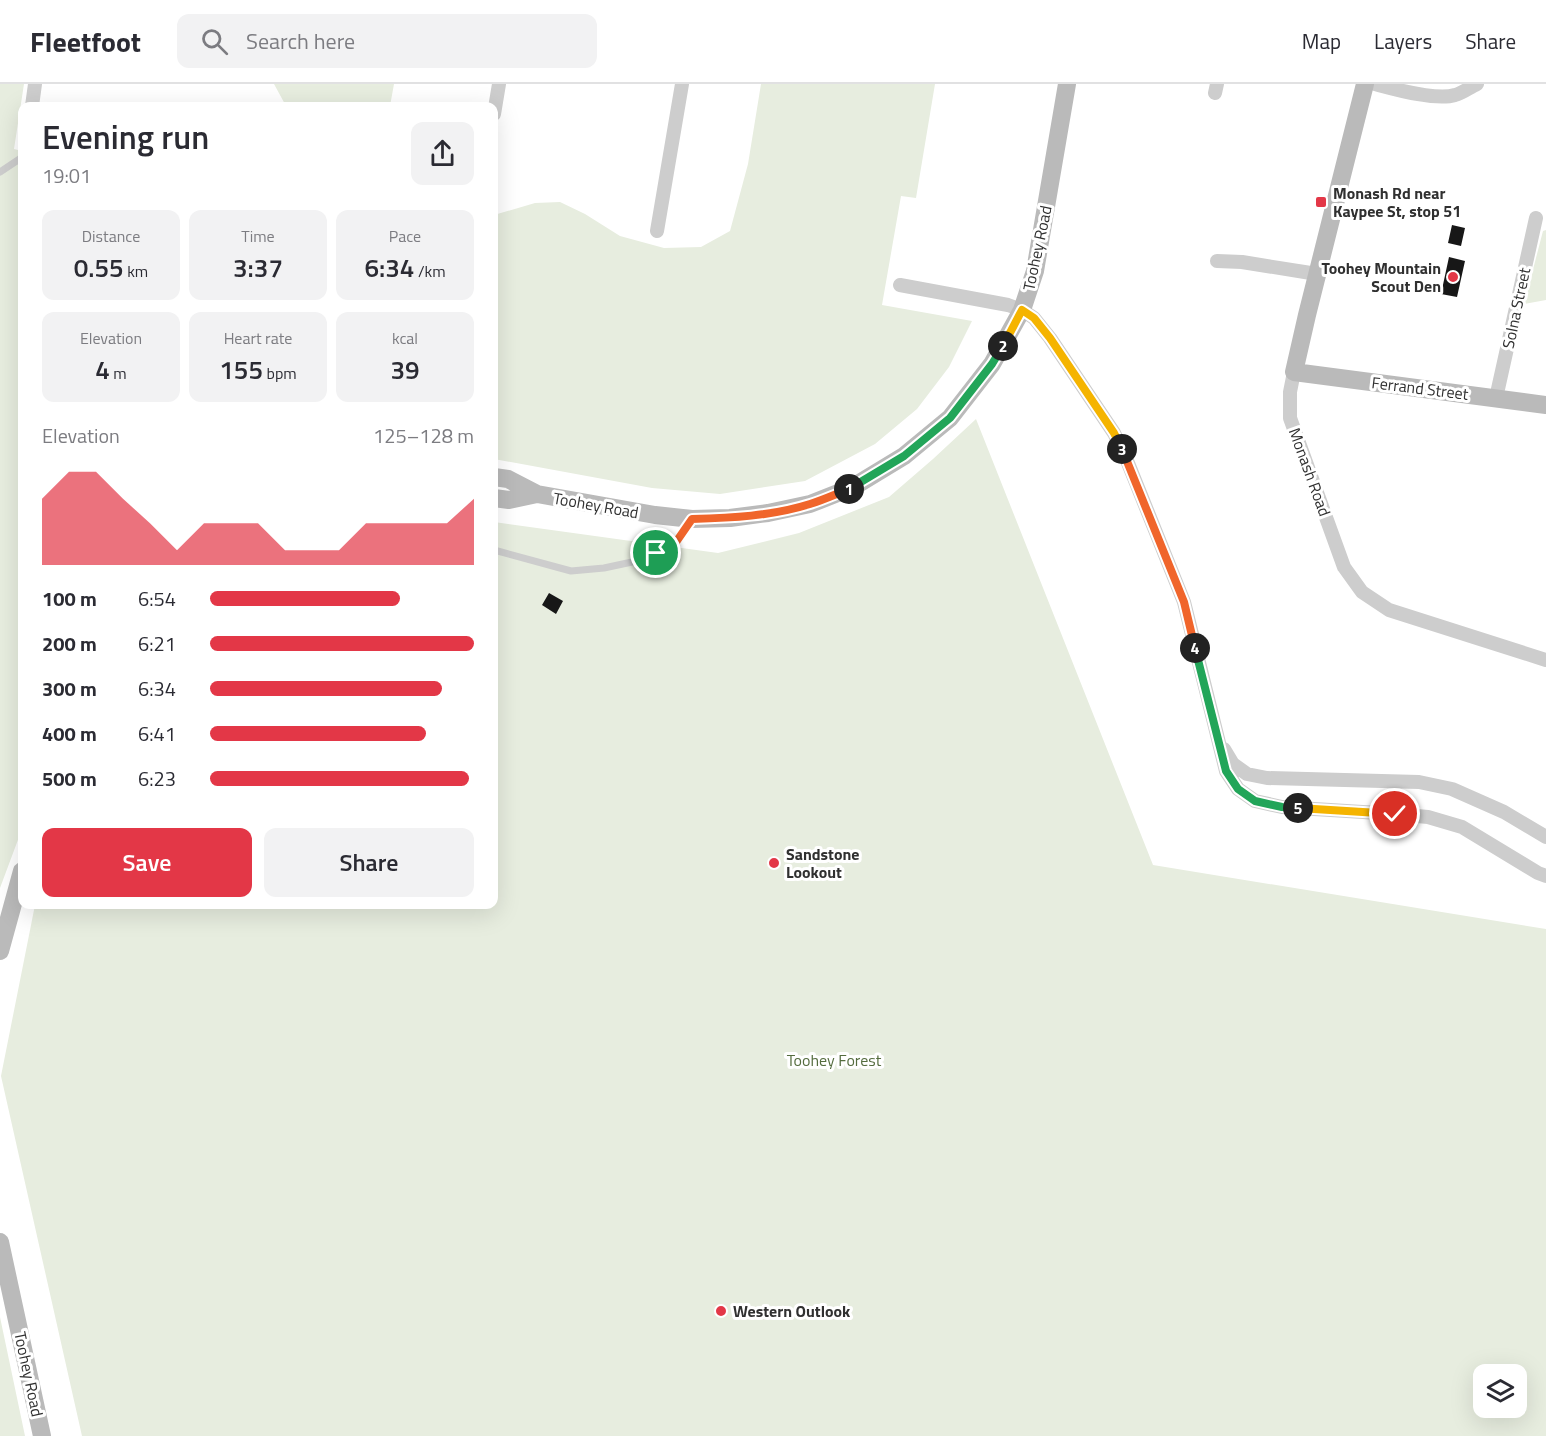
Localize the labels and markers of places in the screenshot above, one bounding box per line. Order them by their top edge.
place label: Monash Rd near Kaypee St, stop 51 [1333,181,1461,223]
marker: Monash Rd near Kaypee St, stop 51 [1314,195,1328,209]
place label: Toohey Mountain Scout Den [1321,256,1441,298]
marker: Toohey Mountain Scout Den [1446,270,1460,284]
pin: 2 [988,331,1018,361]
pin: 3 [1107,434,1137,464]
pin: 1 [834,474,864,504]
pin [630,527,681,578]
pin: 4 [1180,633,1210,663]
pin [1369,788,1420,839]
pin: 5 [1283,793,1313,823]
place label: Sandstone Lookout [786,842,859,884]
marker: Sandstone Lookout [767,856,781,870]
place label: Western Outlook [733,1299,851,1323]
marker: Western Outlook [714,1304,728,1318]

